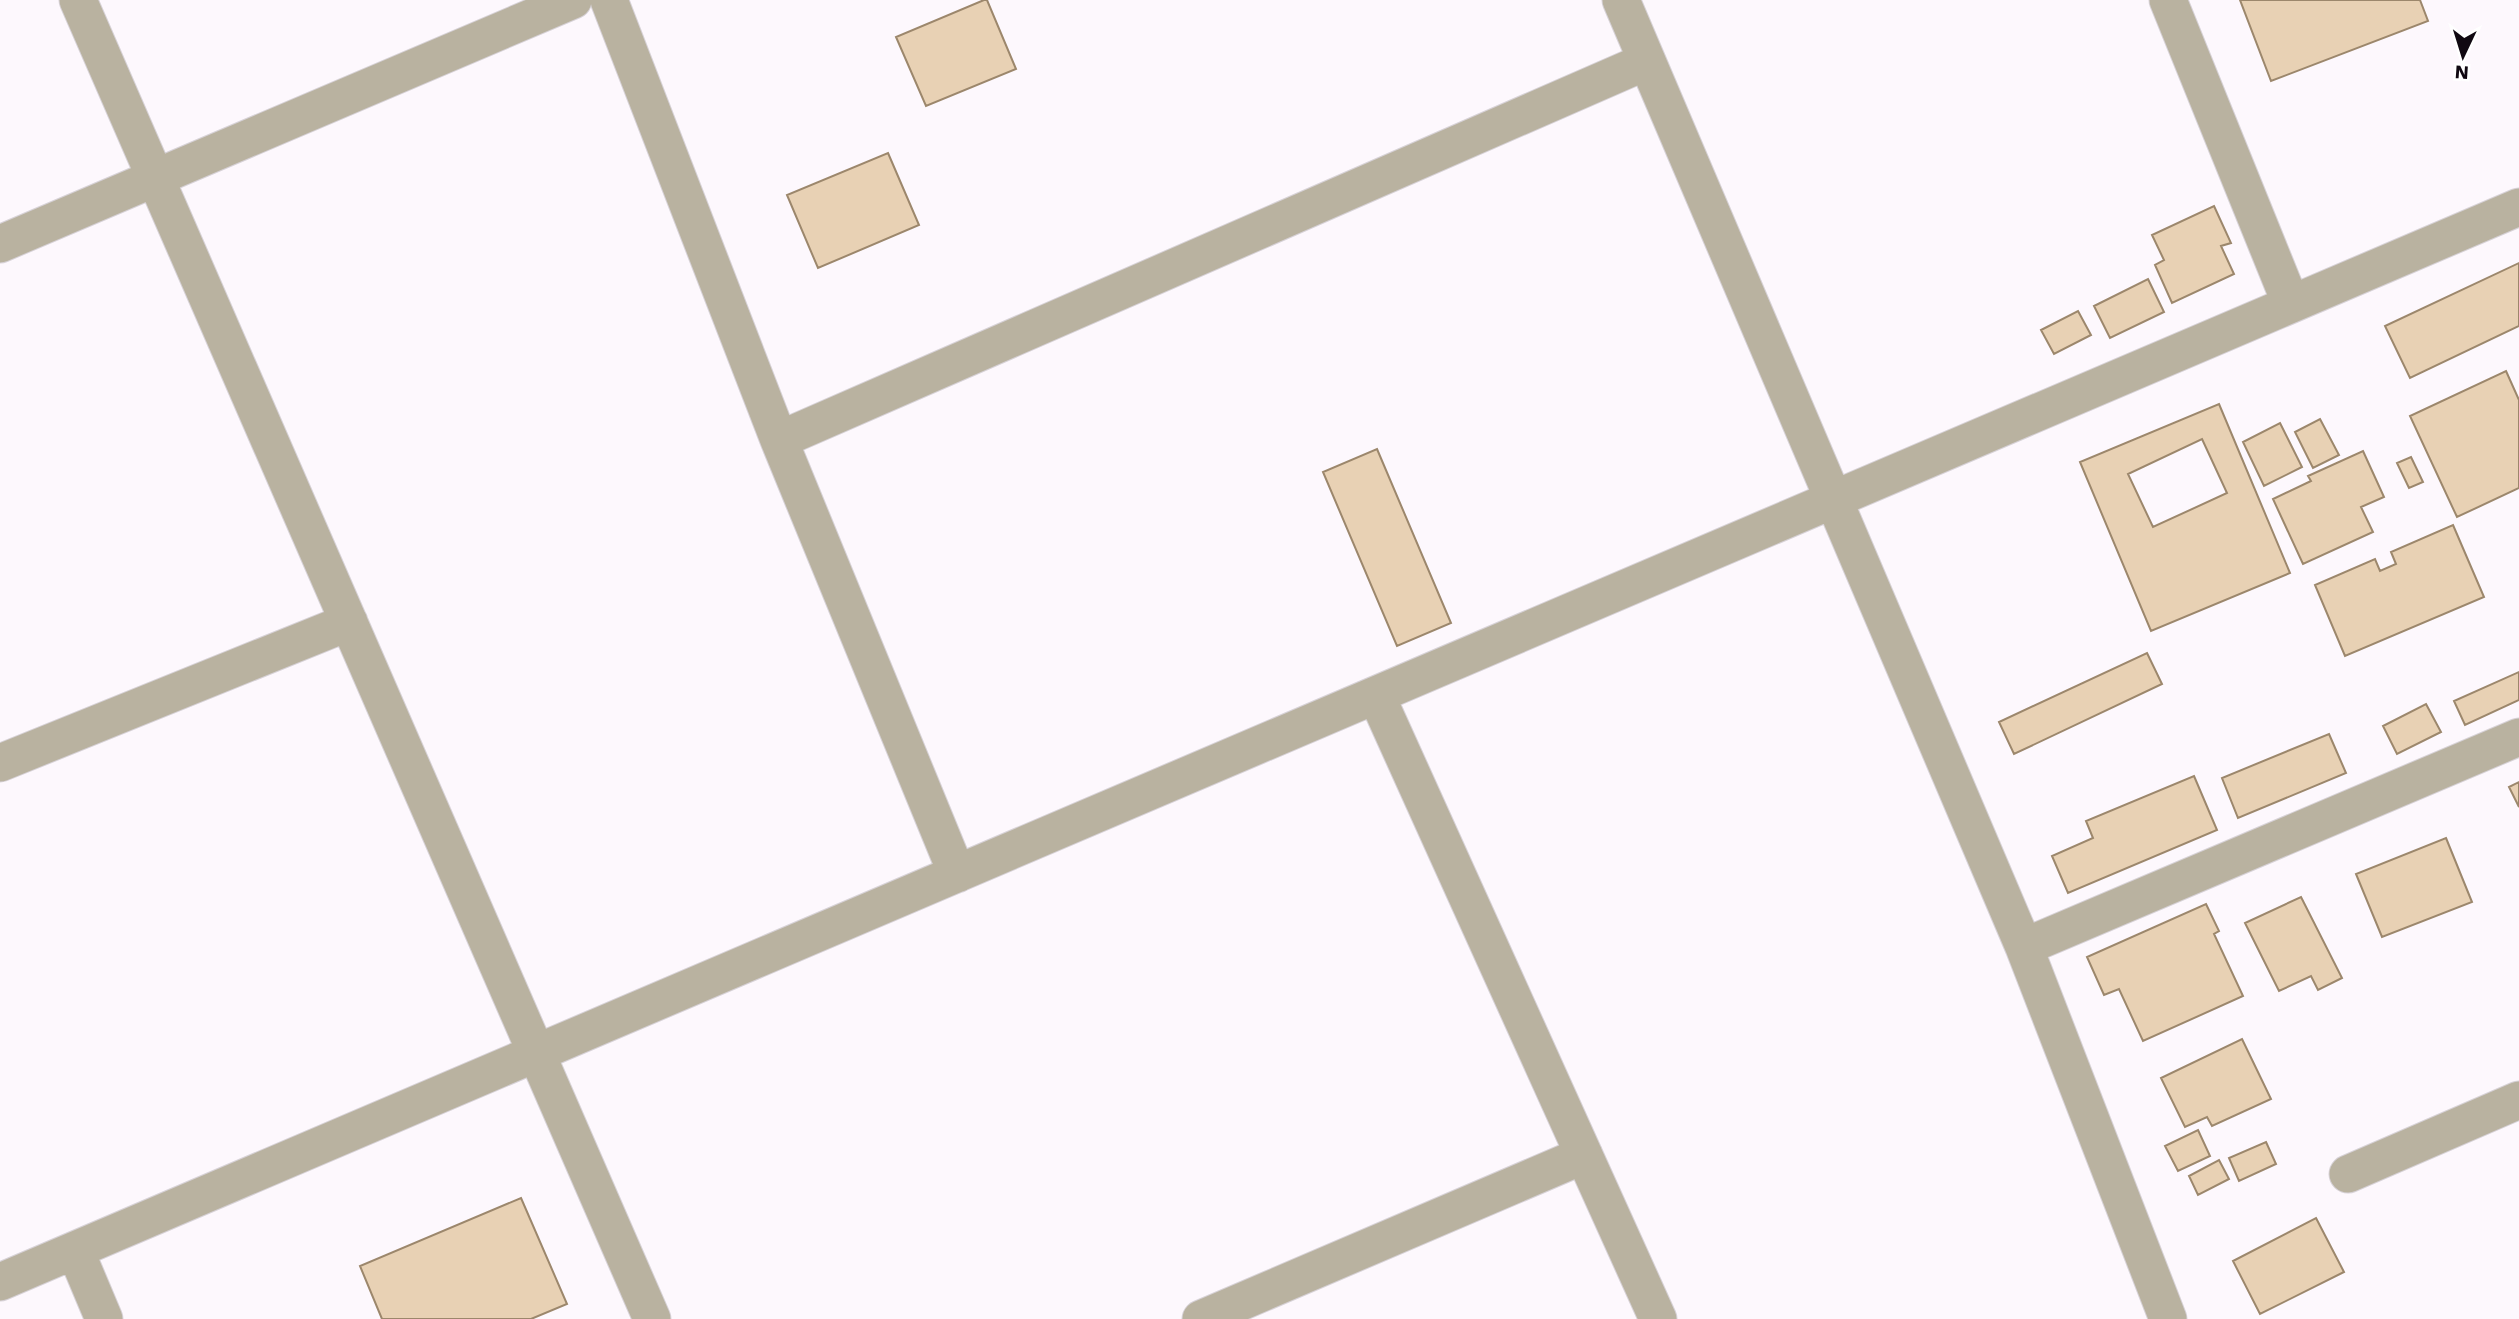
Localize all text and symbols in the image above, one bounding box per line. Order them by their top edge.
north arrow [2428,21,2498,91]
text: N [2454,60,2470,84]

